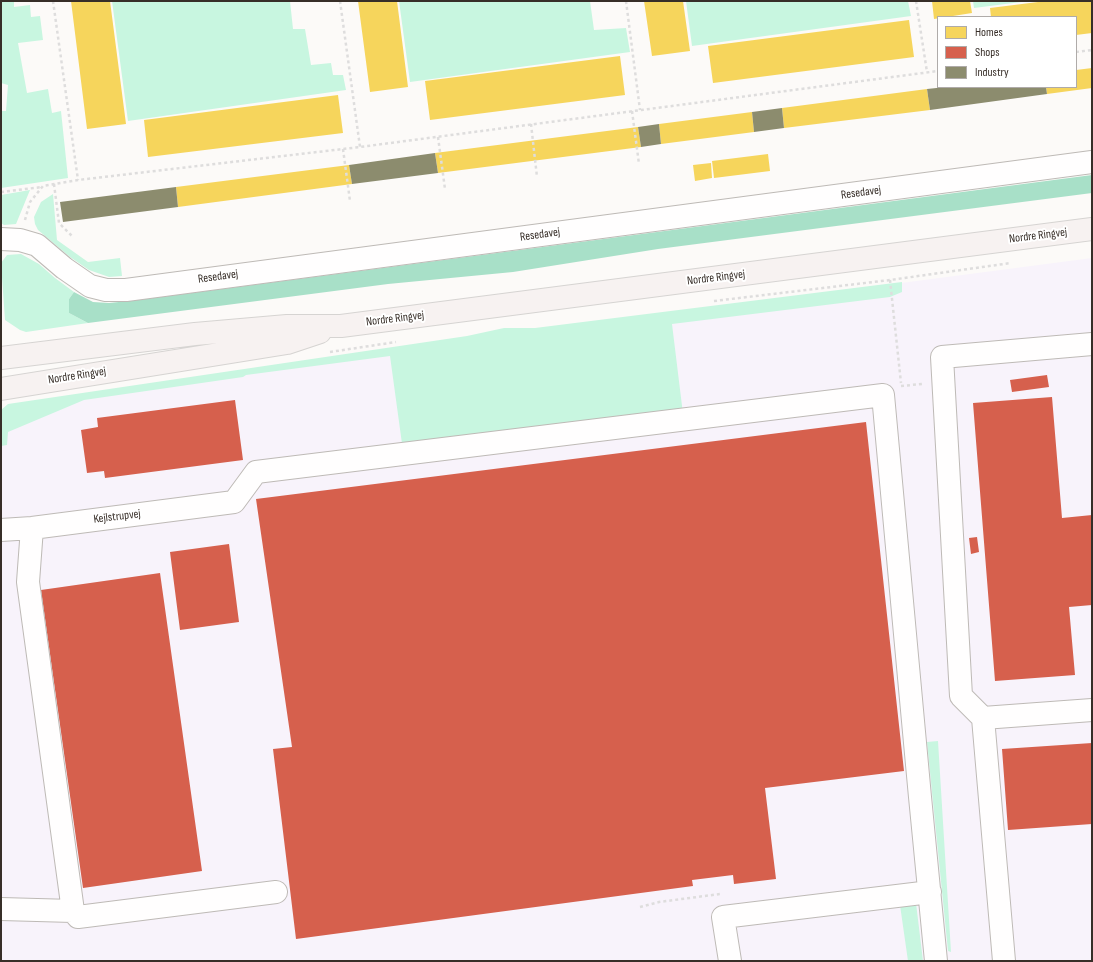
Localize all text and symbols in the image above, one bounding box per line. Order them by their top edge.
legend [937,16,1077,88]
text: Homes [975,25,1003,40]
text: Shops [975,45,1000,60]
text: Industry [975,65,1009,80]
street label: Resedavej [840,183,882,203]
street label: Resedavej [519,225,561,245]
street label: Nordre Ringvej [1008,225,1068,247]
street label: Resedavej [197,267,239,287]
street label: Nordre Ringvej [686,267,746,289]
street label: Nordre Ringvej [365,308,425,330]
street label: Nordre Ringvej [47,364,107,388]
street label: Kejlstrupvej [93,507,141,527]

